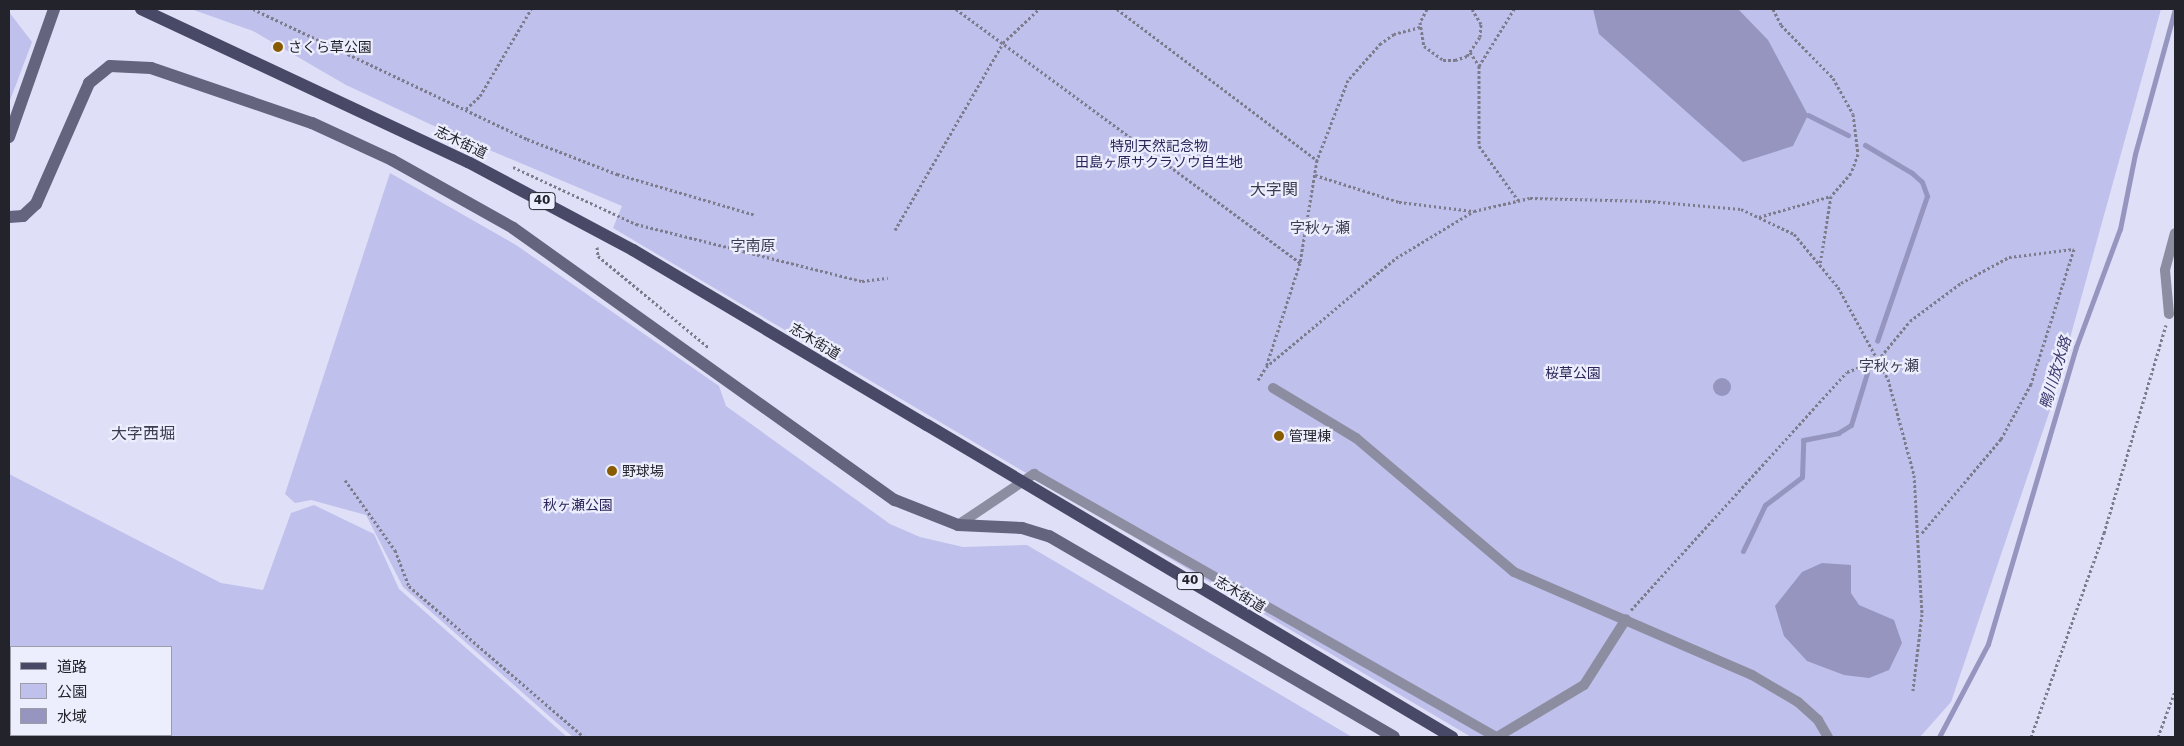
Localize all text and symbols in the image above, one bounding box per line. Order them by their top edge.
place label: さくら草公園 [288,39,372,55]
marker: さくら草公園 [272,41,284,53]
street label: 志木街道 [432,122,490,162]
park label: 特別天然記念物 田島ヶ原サクラソウ自生地 [1075,138,1243,170]
district label: 大字関 [1250,180,1298,200]
road number: 40 [528,192,556,210]
district label: 字秋ヶ瀬 [1290,220,1350,238]
district label: 字南原 [731,238,775,256]
street label: 志木街道 [787,319,843,363]
water label: 鴨川放水路 [2036,335,2076,411]
district label: 字秋ヶ瀬 [1859,358,1919,376]
park label: 桜草公園 [1545,365,1601,381]
district label: 大字西堀 [111,424,175,444]
place label: 管理棟 [1289,428,1331,444]
marker: 管理棟 [1273,430,1285,442]
place label: 野球場 [622,463,664,479]
marker: 野球場 [606,465,618,477]
park label: 秋ヶ瀬公園 [543,497,613,513]
road number: 40 [1176,572,1204,590]
street label: 志木街道 [1212,572,1268,616]
legend [10,646,172,736]
text: 道路 [57,658,87,676]
text: 公園 [57,683,87,701]
text: 水域 [57,708,87,726]

